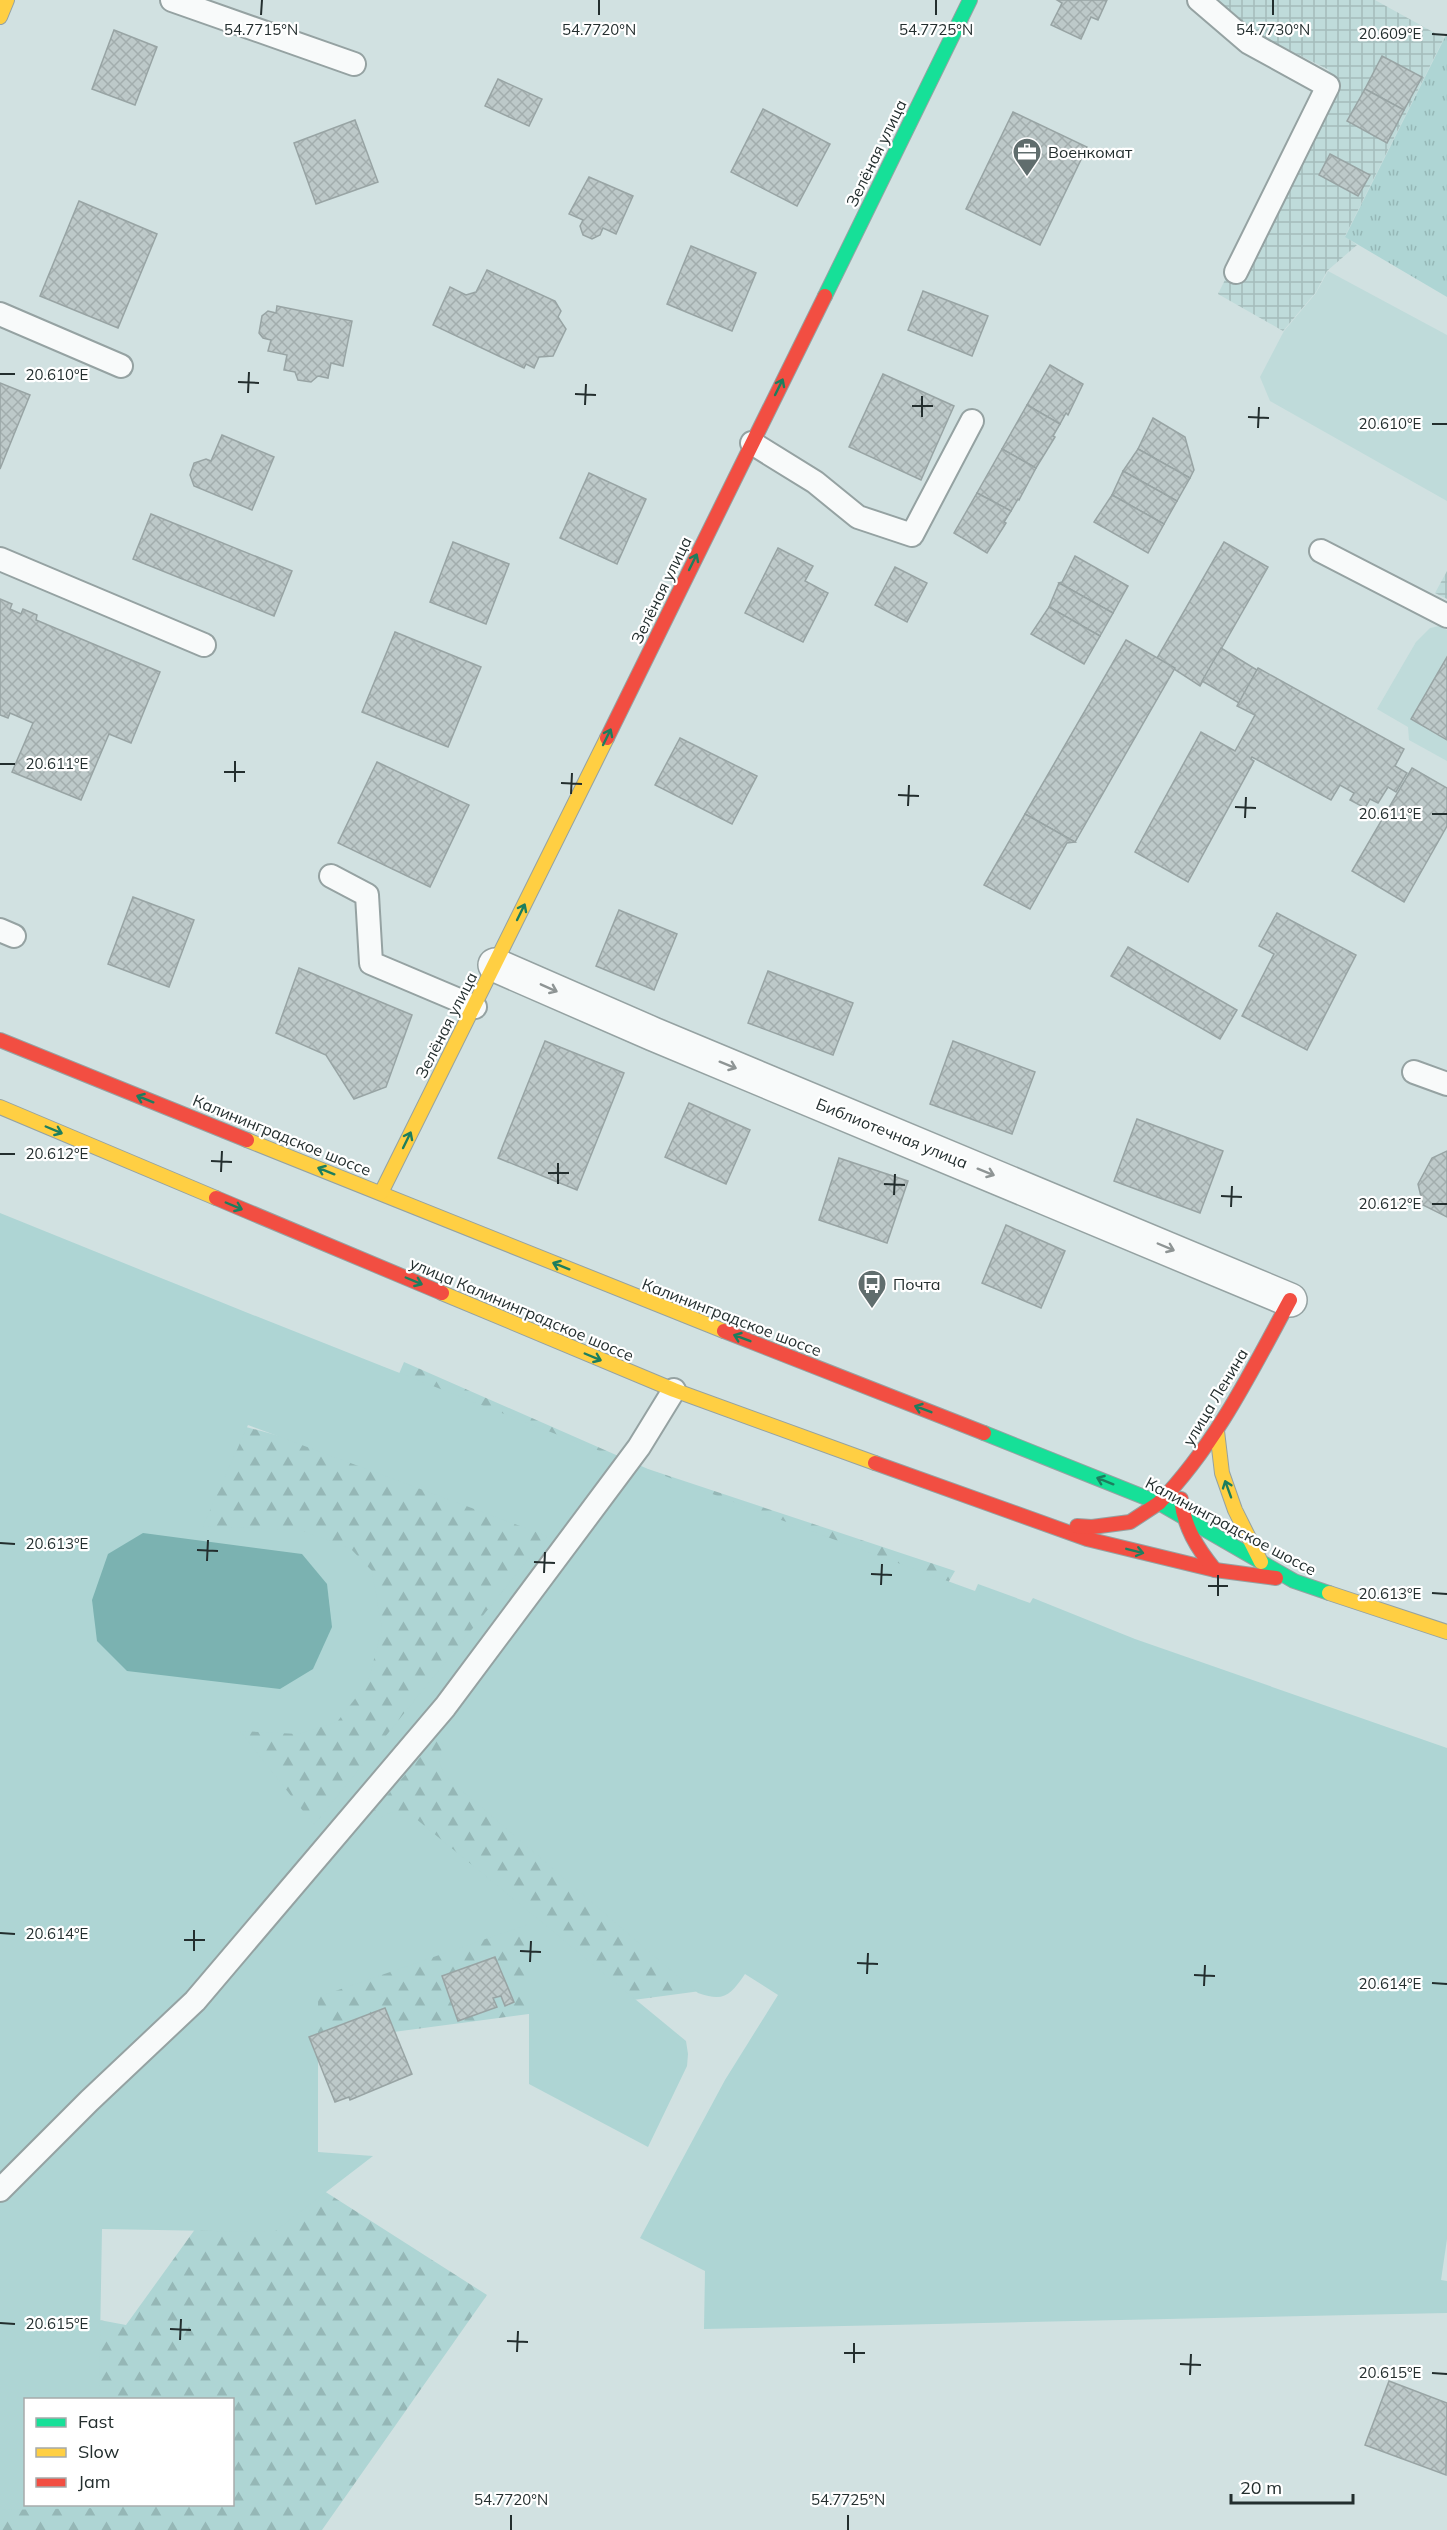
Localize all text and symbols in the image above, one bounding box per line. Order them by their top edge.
text: 54.7715°N [224,20,298,39]
text: 54.7720°N [562,20,636,39]
text: 54.7725°N [899,20,973,39]
text: 54.7730°N [1236,20,1310,39]
text: 20.609°E [1359,24,1422,43]
street label: Зелёная улица [841,96,911,210]
office icon: Военкомат [1011,136,1043,178]
place label: Военкомат [1048,142,1133,162]
text: 20.610°E [26,365,89,384]
one-way arrow [774,379,786,397]
text: 20.610°E [1359,414,1422,433]
street label: Зелёная улица [626,533,696,647]
one-way arrow [688,554,700,572]
one-way arrow [602,729,614,747]
text: 20.611°E [26,754,89,773]
text: 20.611°E [1359,804,1422,823]
one-way arrow [516,904,527,922]
street label: Зелёная улица [411,969,481,1081]
one-way arrow [539,983,557,994]
one-way arrow [718,1060,737,1071]
street label: Калининградское шоссе [190,1090,374,1180]
one-way arrow [137,1092,155,1103]
street label: Библиотечная улица [813,1093,971,1173]
one-way arrow [44,1125,63,1136]
one-way arrow [401,1132,413,1150]
text: 20.612°E [26,1144,89,1163]
one-way arrow [318,1165,336,1176]
one-way arrow [976,1167,994,1178]
text: 20.612°E [1359,1194,1422,1213]
one-way arrow [224,1201,242,1212]
one-way arrow [1156,1242,1174,1253]
street label: улица Калининградское шоссе [407,1253,637,1365]
one-way arrow [552,1260,570,1271]
bus stop icon: Почта [856,1268,888,1310]
street label: Калининградское шоссе [639,1274,825,1361]
place label: Почта [893,1274,941,1294]
one-way arrow [404,1276,422,1287]
one-way arrow [733,1332,752,1343]
street label: улица Ленина [1178,1345,1252,1449]
one-way arrow [584,1351,602,1363]
one-way arrow [915,1403,933,1414]
street label: Калининградское шоссе [1142,1472,1320,1580]
one-way arrow [1096,1475,1115,1486]
one-way arrow [1222,1480,1233,1499]
text: 20.613°E [26,1534,89,1553]
one-way arrow [1126,1545,1145,1557]
text: 20.613°E [1359,1584,1422,1603]
text: 20.614°E [26,1924,89,1943]
text: 20.614°E [1359,1974,1422,1993]
text: 20.615°E [26,2314,89,2333]
text: 20.615°E [1359,2363,1422,2382]
legend [24,2398,234,2506]
text: Fast [78,2410,114,2433]
text: Slow [78,2440,120,2463]
scale bar [1231,2467,1352,2505]
text: Jam [78,2470,111,2493]
text: 20 m [1240,2476,1282,2499]
text: 54.7720°N [474,2490,548,2509]
text: 54.7725°N [811,2490,885,2509]

